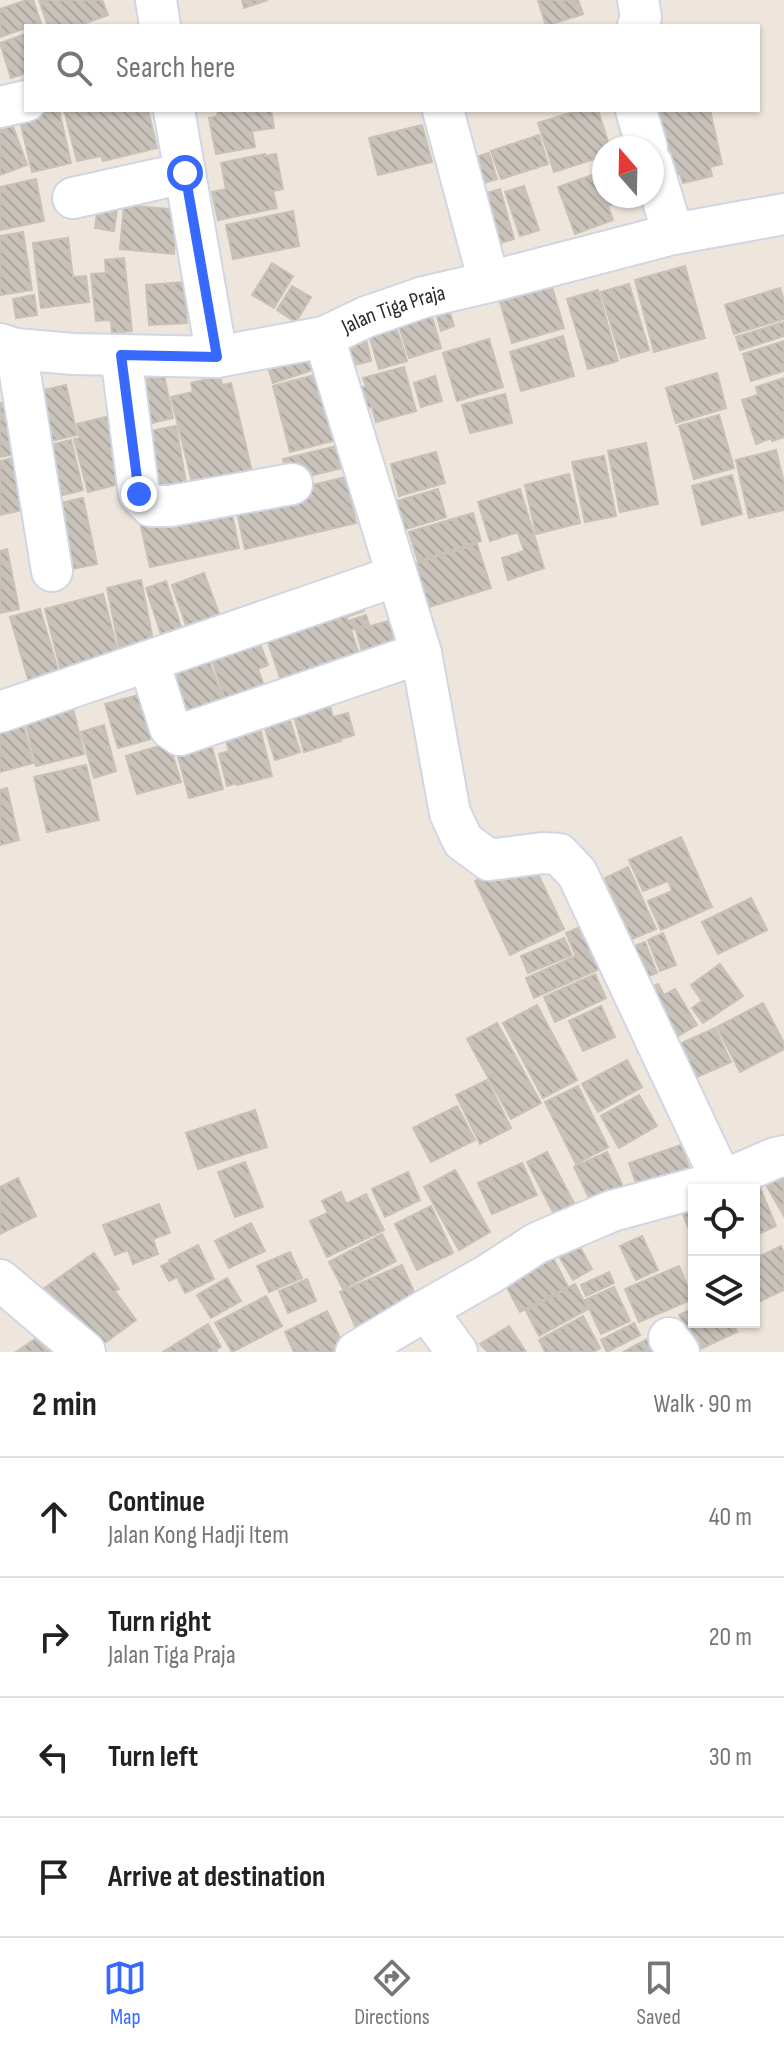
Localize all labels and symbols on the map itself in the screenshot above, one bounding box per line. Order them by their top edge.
north arrow [592,136,664,208]
route start [167,155,203,191]
street label: Jalan Tiga Praja [336,279,448,341]
route end [121,476,157,512]

